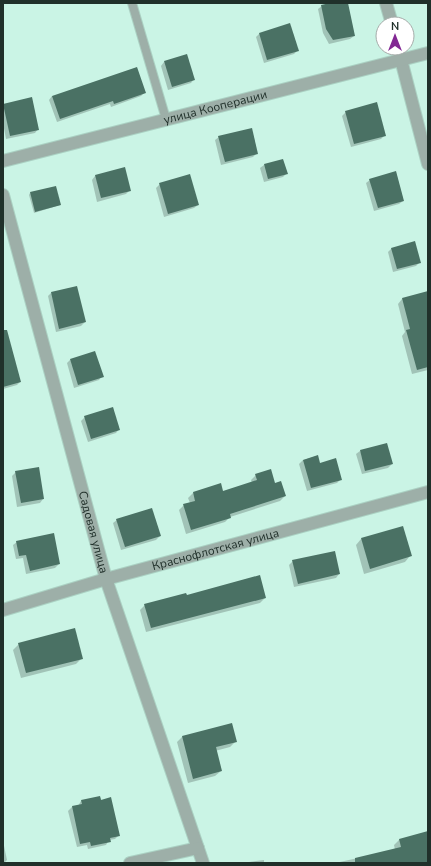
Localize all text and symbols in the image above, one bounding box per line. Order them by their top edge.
north arrow [375,16,415,56]
text: N [391,19,399,34]
street label: улица Кооперации [162,86,269,128]
street label: Садовая улица [75,489,112,575]
street label: Краснофлотская улица [150,525,281,574]

